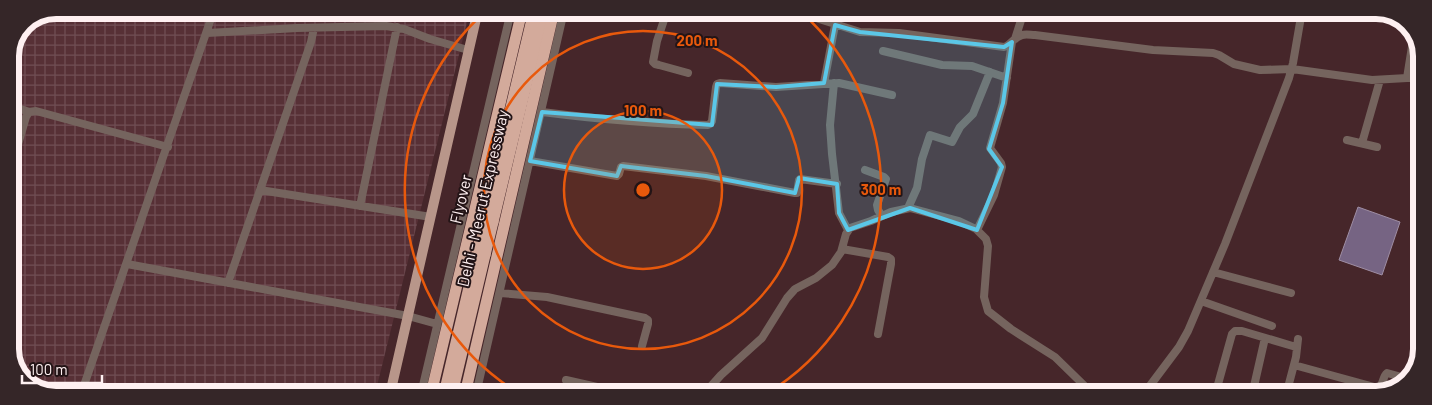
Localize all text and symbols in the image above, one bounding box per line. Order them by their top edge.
text: 200 m [676,31,718,49]
text: 100 m [624,101,662,119]
street label: Delhi - Meerut Expressway [452,107,512,288]
street label: Flyover [445,172,475,225]
text: 300 m [861,180,901,198]
centre of rings [634,181,652,199]
scale bar [22,352,102,384]
text: 100 m [30,360,68,378]

